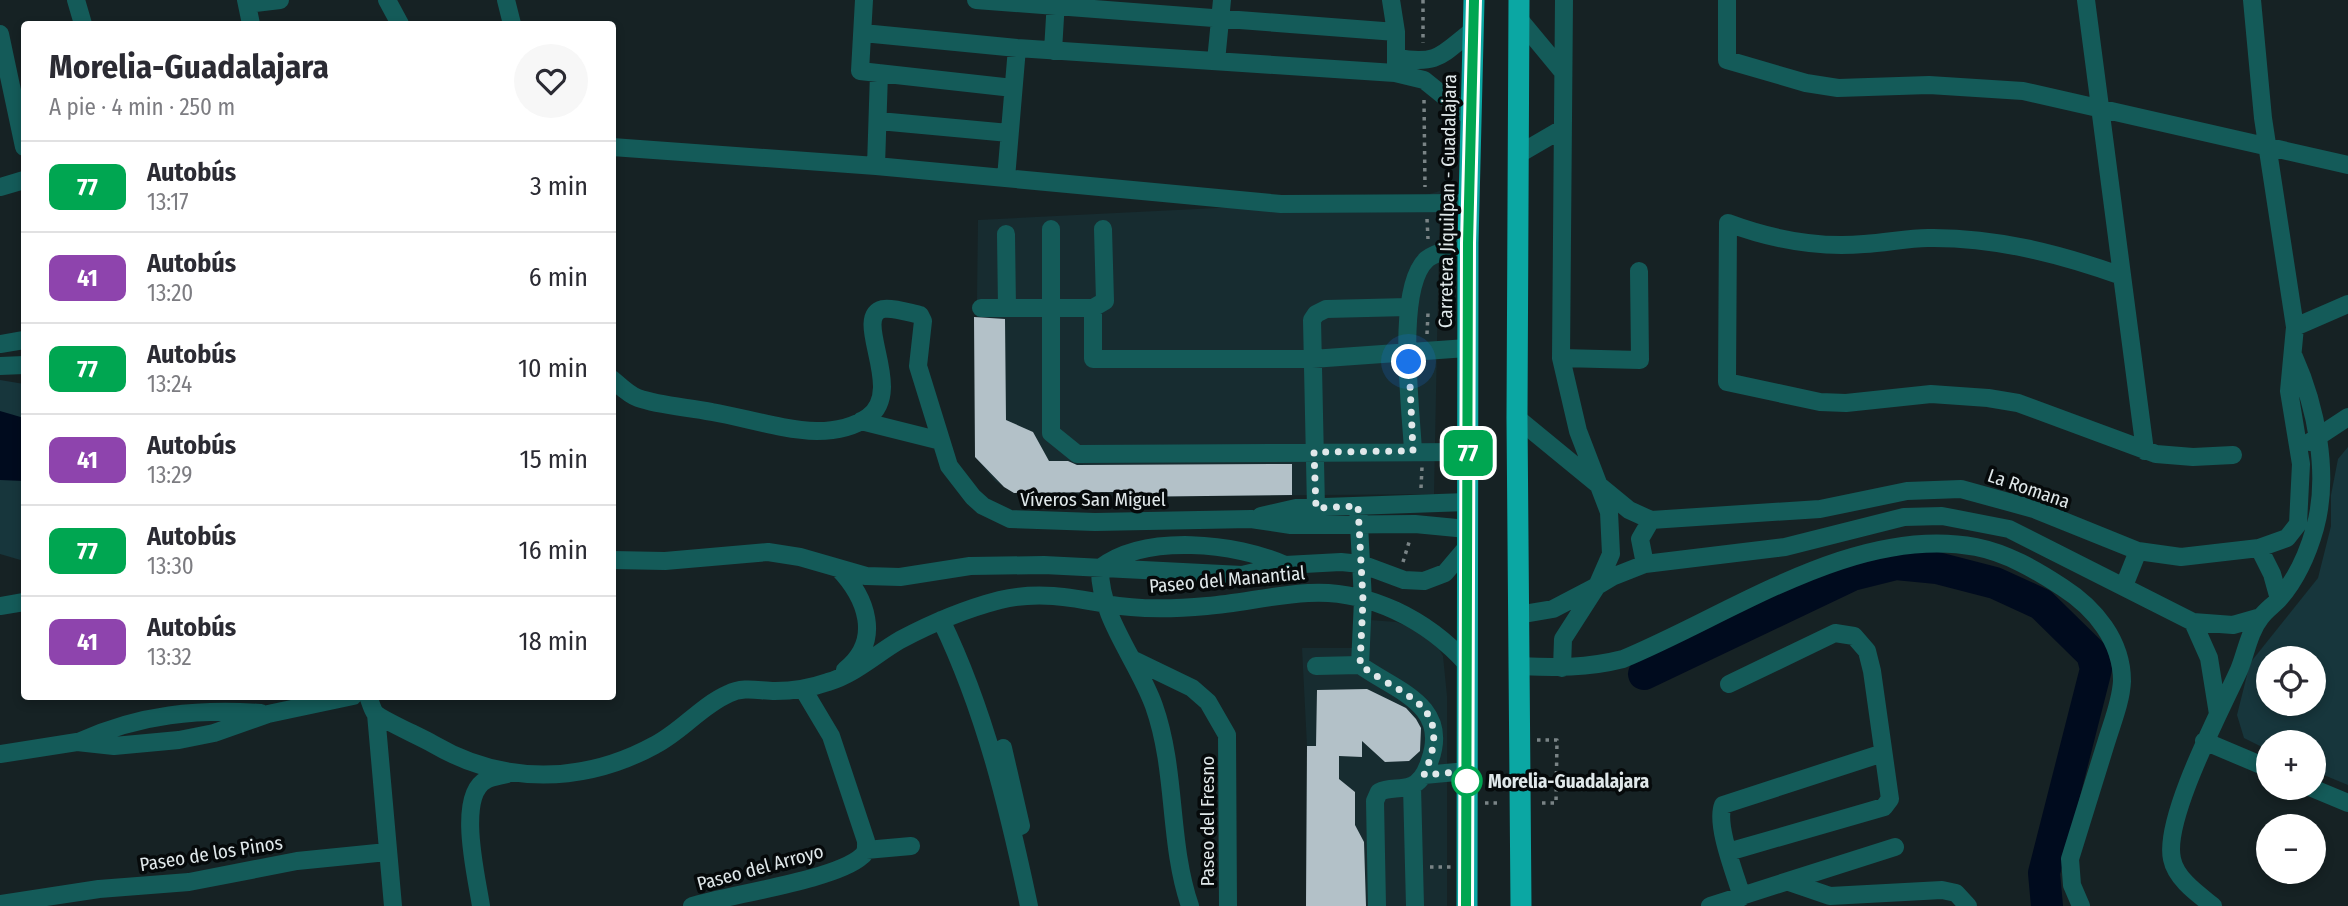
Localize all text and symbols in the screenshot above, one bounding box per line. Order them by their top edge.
button: heart [514,44,588,118]
text: Morelia-Guadalajara [49,47,329,87]
street label: Carretera Jiquilpan - Guadalajara [1434,74,1461,328]
text: A pie · 4 min · 250 m [49,93,235,121]
text: Autobús [147,157,236,188]
text: 3 min [530,171,588,202]
text: 77 [77,173,98,201]
text: 13:17 [147,188,189,216]
text: Autobús [147,248,236,279]
text: 6 min [529,262,588,293]
text: 41 [77,264,98,292]
text: 13:20 [147,279,193,307]
text: Autobús [147,339,236,370]
your location [1391,344,1426,379]
text: 10 min [518,353,588,384]
text: 77 [77,355,98,383]
text: 13:24 [147,370,192,398]
text: Autobús [147,430,236,461]
line badge: 77 [1436,430,1500,476]
text: 77 [1458,439,1478,467]
text: 15 min [520,444,588,475]
text: 41 [77,446,98,474]
text: 13:29 [147,461,192,489]
street label: La Romana [1985,464,2073,513]
street label: Víveros San Miguel [1020,488,1166,511]
text: Autobús [147,521,236,552]
text: 16 min [519,535,588,566]
text: 77 [77,537,98,565]
text: 13:30 [147,552,194,580]
street label: Paseo del Manantial [1148,561,1306,598]
text: Autobús [147,612,236,643]
text: 18 min [519,626,588,657]
text: 41 [77,628,98,656]
text: 13:32 [147,643,192,671]
map controls [2256,646,2326,884]
button: locate [2256,646,2326,716]
button: + [2256,730,2326,800]
street label: Paseo del Fresno [1196,756,1219,886]
marker: Morelia-Guadalajara [1452,766,1482,796]
place label: Morelia-Guadalajara [1488,770,1649,793]
button: − [2256,814,2326,884]
street label: Paseo de los Pinos [138,831,284,876]
street label: Paseo del Arroyo [694,840,826,895]

